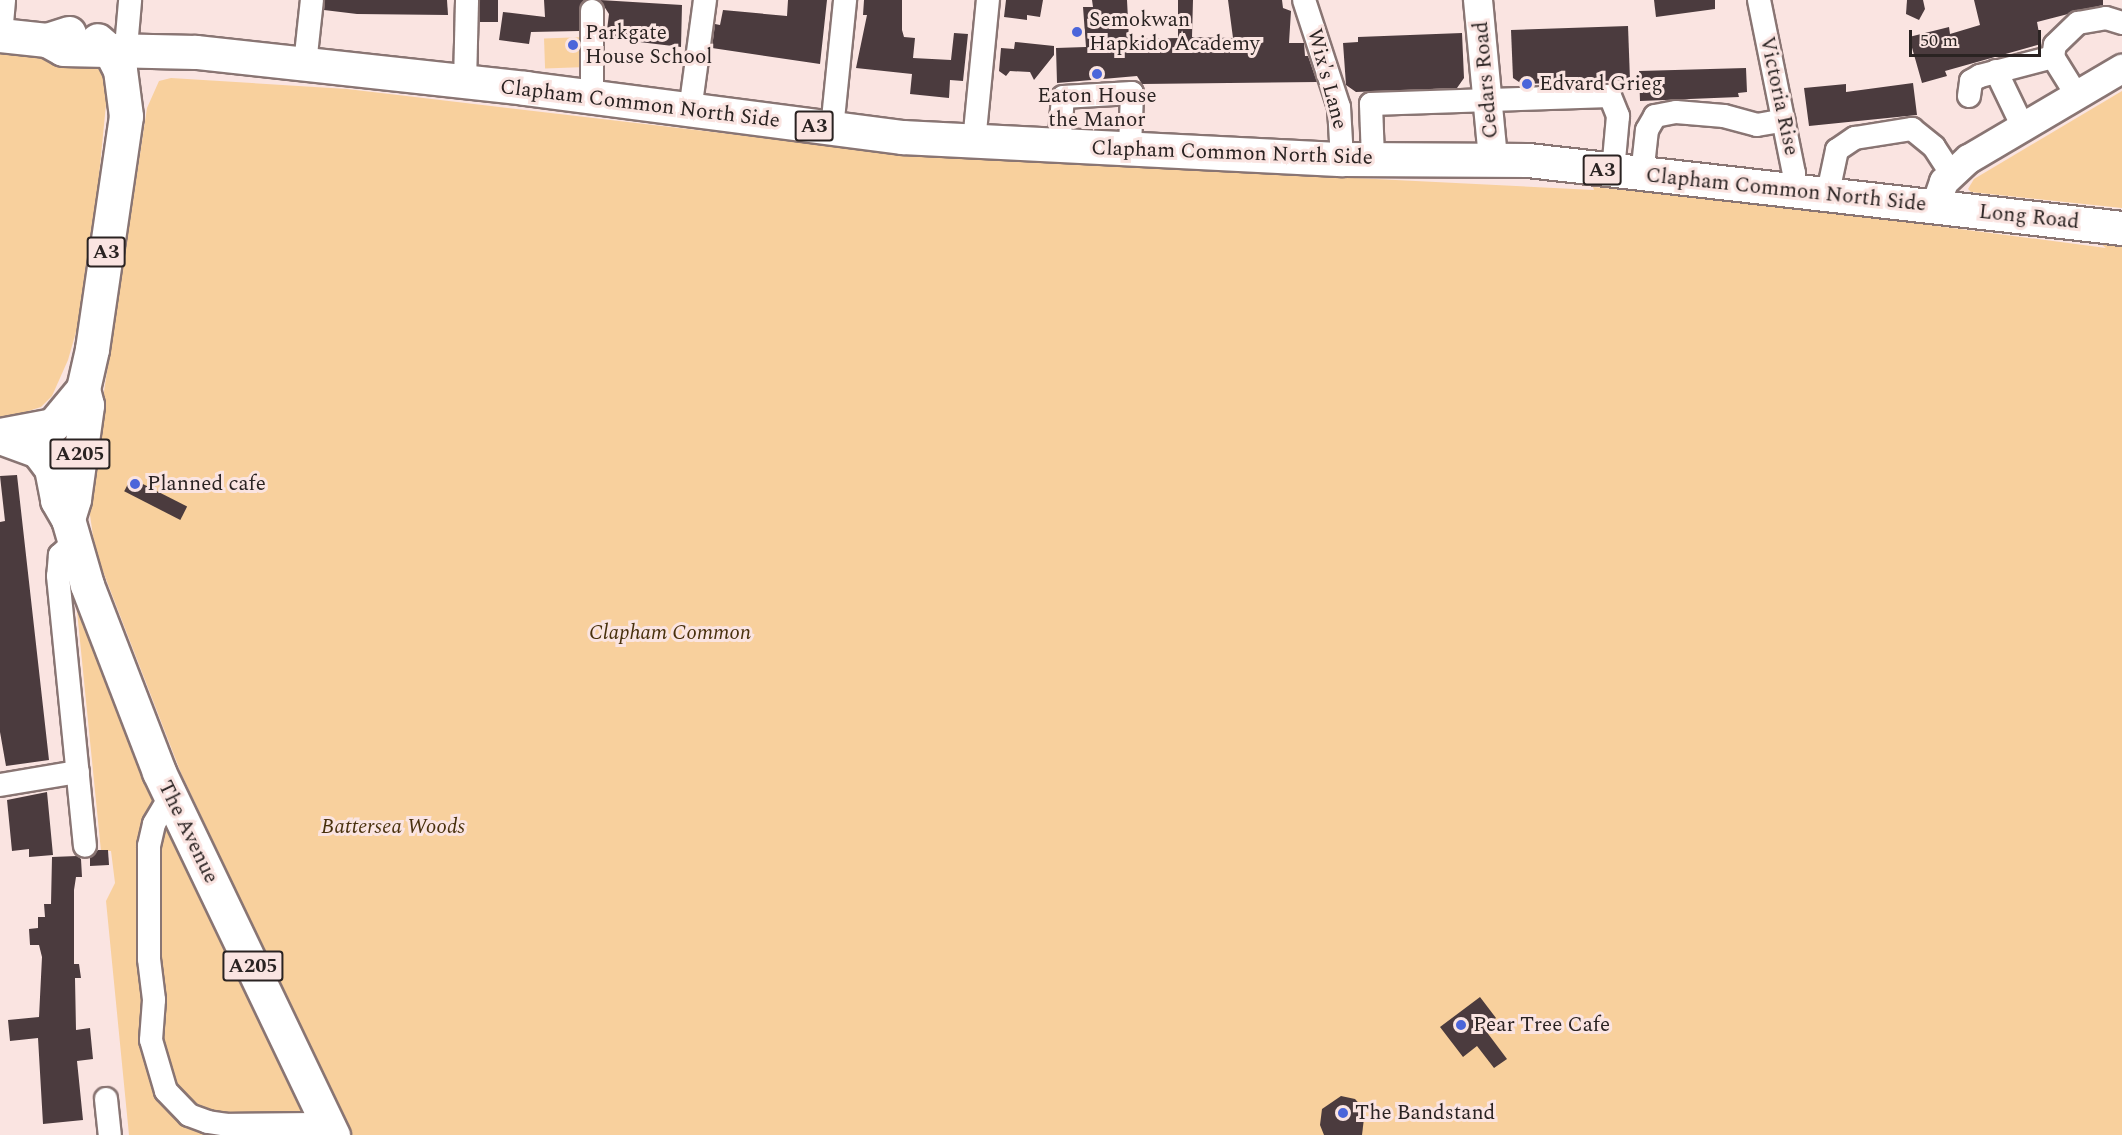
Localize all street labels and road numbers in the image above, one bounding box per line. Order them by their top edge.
street label: Cedars Road [1468,20,1504,140]
street label: Wix's Lane [1302,26,1352,132]
street label: Victoria Rise [1754,34,1804,158]
street label: Clapham Common North Side [499,74,781,134]
road number: A3 [794,109,834,143]
street label: Clapham Common North Side [1091,135,1373,171]
road number: A3 [1582,153,1622,187]
street label: Clapham Common North Side [1645,163,1927,217]
street label: Long Road [1978,199,2080,235]
road number: A3 [86,235,126,269]
road number: A205 [48,437,112,471]
street label: The Avenue [152,777,224,887]
road number: A205 [222,949,284,983]

